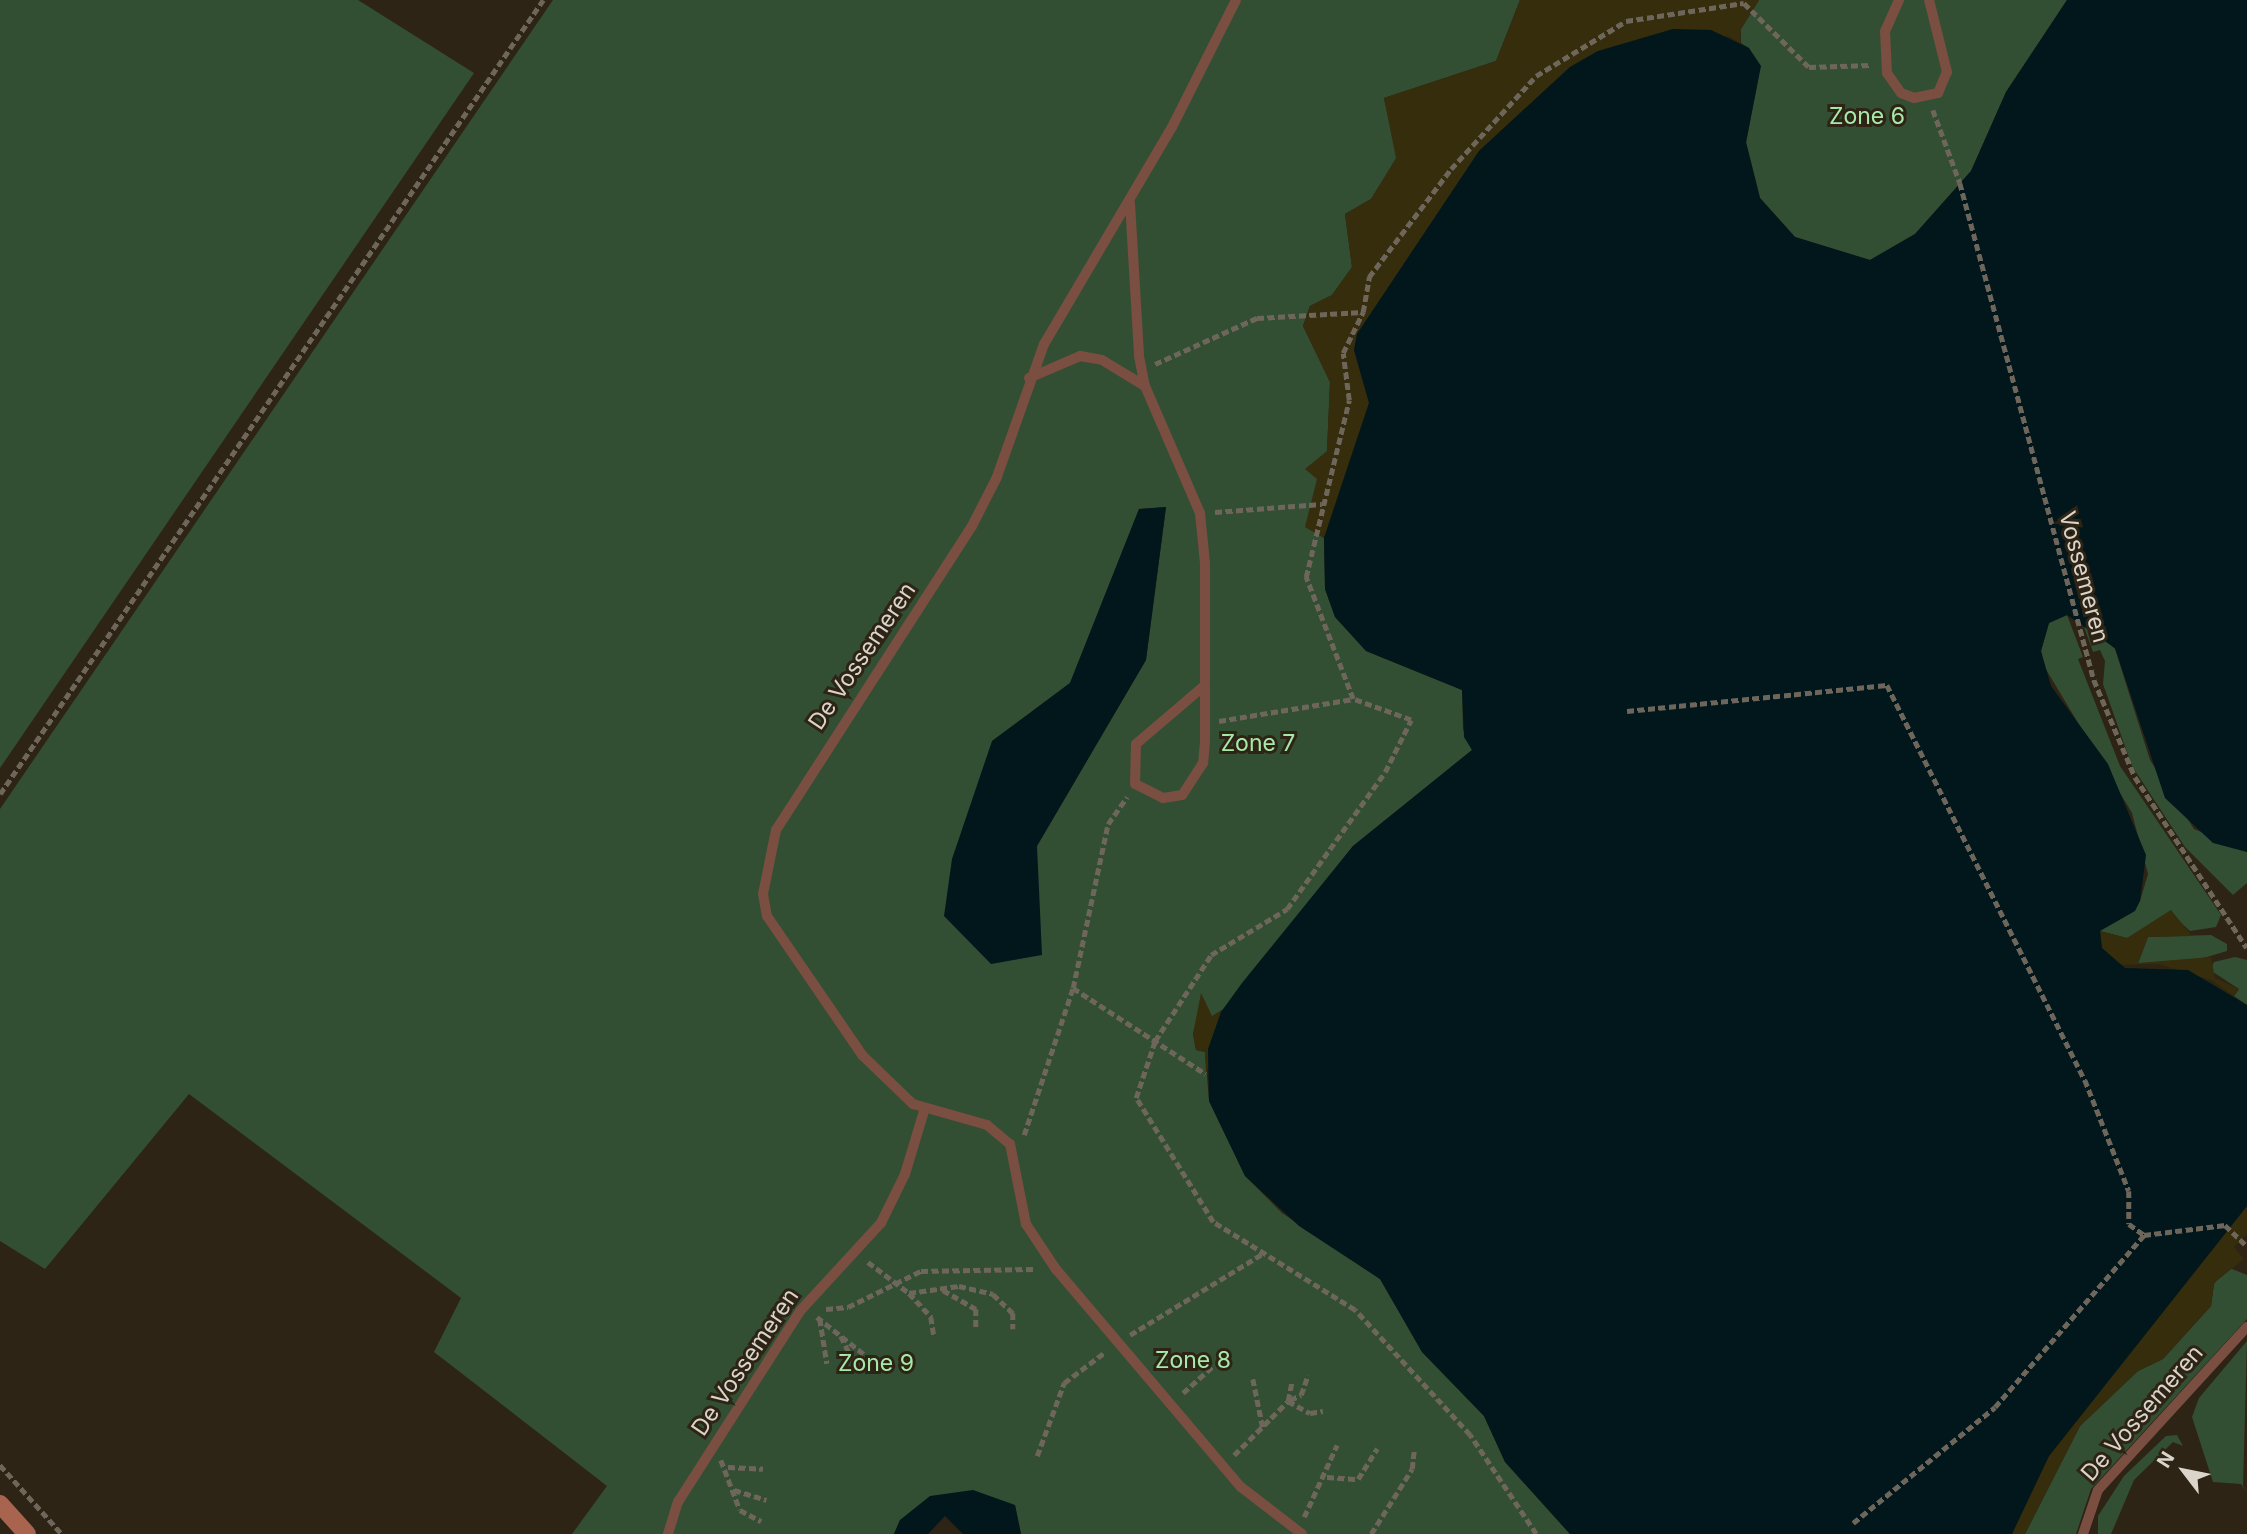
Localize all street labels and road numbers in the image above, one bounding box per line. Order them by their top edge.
street label: Vossemeren [2053,508,2115,646]
street label: De Vossemeren [803,577,921,735]
street label: De Vossemeren [686,1283,804,1441]
street label: De Vossemeren [2075,1339,2209,1487]

